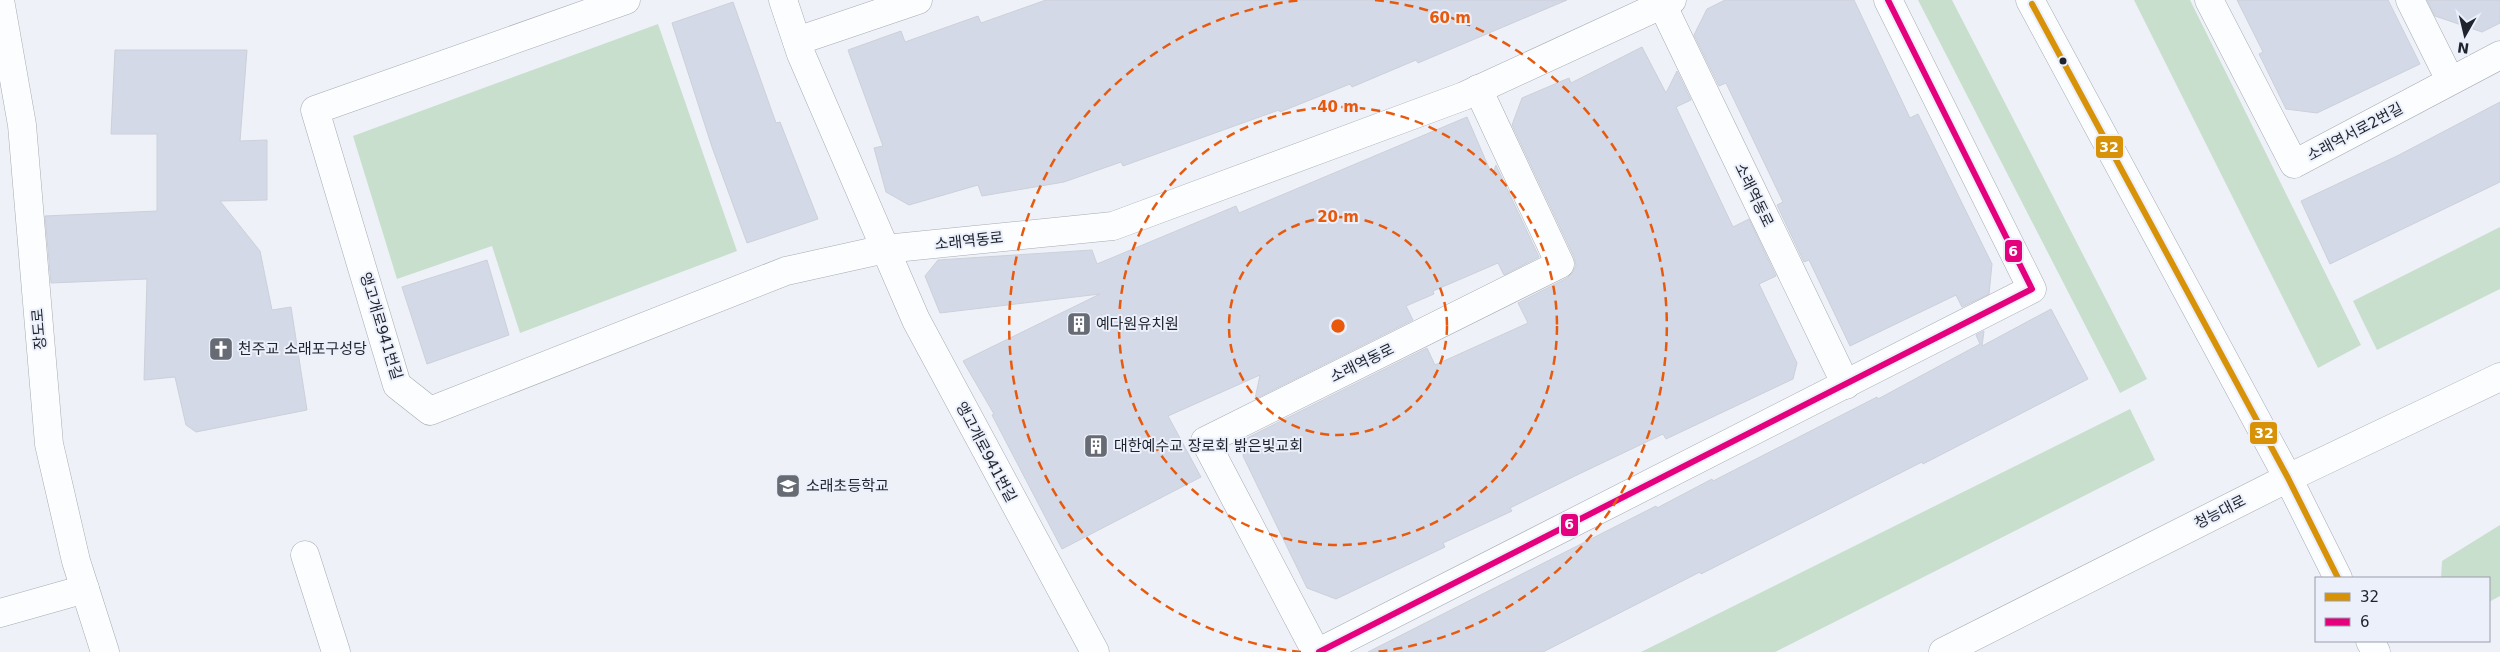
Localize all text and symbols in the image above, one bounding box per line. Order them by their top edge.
text: 60 m [1429,9,1471,27]
north arrow [2440,10,2490,60]
text: N [2456,39,2470,57]
unlabelled marker [2058,56,2068,66]
text: 40 m [1317,98,1359,116]
street label: 소래역서로2번길 [2304,99,2406,165]
line badge: 32 [2095,135,2124,159]
text: 32 [2099,139,2119,155]
street label: 소래역동로 [1731,160,1777,230]
text: 20 m [1317,208,1359,226]
street label: 소래역동로 [934,228,1004,254]
line badge: 6 [2004,239,2023,263]
text: 6 [2008,243,2018,259]
street label: 앵고개로941번길 [356,270,406,382]
street label: 장도로 [28,308,50,350]
building icon: 예다원유치원 [1066,311,1092,337]
place label: 예다원유치원 [1096,315,1179,333]
centre of rings [1329,317,1347,335]
church icon: 천주교 소래포구성당 [208,336,234,362]
place label: 천주교 소래포구성당 [238,340,367,358]
street label: 소래역동로 [1327,340,1397,386]
street label: 앵고개로941번길 [952,399,1020,505]
line badge: 32 [2249,421,2278,445]
text: 32 [2254,425,2274,441]
building icon: 대한예수교 장로회 밝은빛교회 [1083,433,1109,459]
place label: 대한예수교 장로회 밝은빛교회 [1114,437,1303,455]
school or university icon: 소래초등학교 [775,473,801,499]
place label: 소래초등학교 [806,477,889,495]
street label: 청능대로 [2191,491,2249,533]
line badge: 6 [1560,513,1579,537]
text: 6 [1564,516,1574,532]
legend [2315,577,2490,642]
text: 32 [2360,588,2379,606]
text: 6 [2360,613,2370,631]

